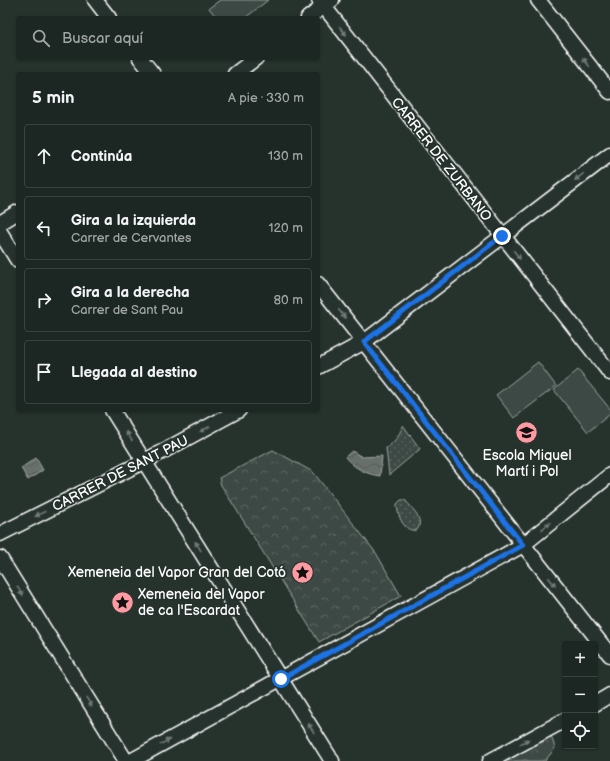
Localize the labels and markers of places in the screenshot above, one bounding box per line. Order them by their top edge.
school or university icon: Escola Miquel Martí i Pol [514,420,540,446]
place label: Escola Miquel Martí i Pol [482,447,572,480]
place icon: Xemeneia del Vapor Gran del Cotó [289,559,315,585]
place label: Xemeneia del Vapor Gran del Cotó [67,564,286,581]
place label: Xemeneia del Vapor de ca l'Escardat [137,586,266,619]
place icon: Xemeneia del Vapor de ca l'Escardat [110,589,136,615]

